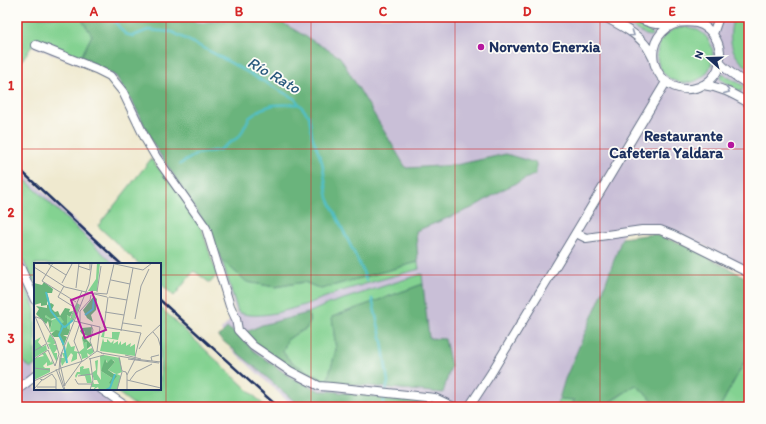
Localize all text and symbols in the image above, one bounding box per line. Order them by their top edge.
text: A [89,4,99,19]
text: B [235,4,244,19]
text: C [379,4,388,19]
text: D [523,4,532,19]
text: E [668,4,676,19]
one-way arrow [628,29,635,37]
place label: Norvento Enerxia [489,38,601,56]
north arrow [688,38,728,78]
marker: Norvento Enerxia [476,42,486,52]
text: N [692,49,706,60]
water label: Río Rato [244,52,304,98]
text: 1 [8,78,14,93]
one-way arrow [722,86,730,94]
place label: Restaurante Cafetería Yaldara [609,127,723,162]
marker: Restaurante Cafetería Yaldara [726,140,736,150]
text: 2 [8,205,15,220]
inset map [34,263,161,390]
text: 3 [7,331,15,346]

